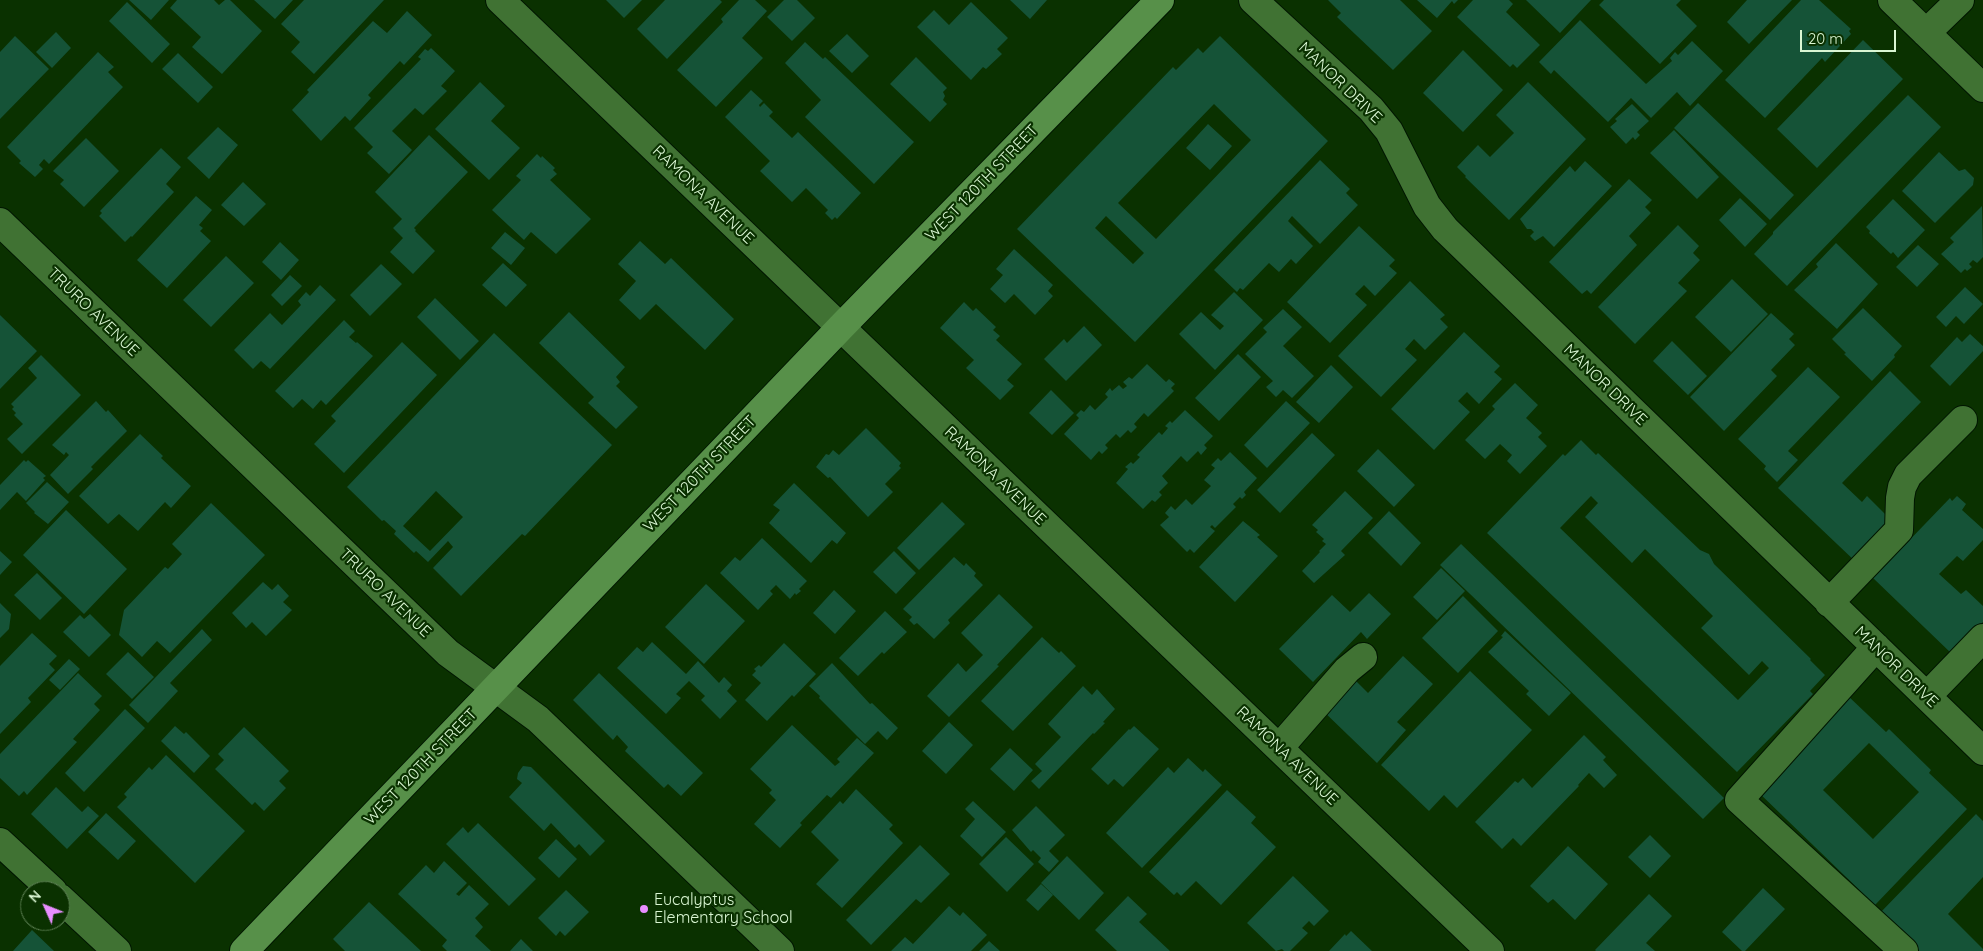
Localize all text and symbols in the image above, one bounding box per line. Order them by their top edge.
scale bar [1803,20,1899,52]
text: 20 m [1808,29,1843,48]
street label: MANOR DRIVE [1294,38,1386,128]
street label: WEST 120TH STREET [921,121,1043,245]
street label: RAMONA AVENUE [648,142,758,248]
street label: TRURO AVENUE [43,264,143,360]
street label: MANOR DRIVE [1559,340,1651,430]
street label: WEST 120TH STREET [639,412,761,536]
street label: RAMONA AVENUE [940,423,1050,529]
street label: TRURO AVENUE [335,545,435,641]
street label: MANOR DRIVE [1850,622,1942,712]
street label: RAMONA AVENUE [1232,703,1342,809]
street label: WEST 120TH STREET [360,705,482,829]
north arrow [20,881,70,931]
text: N [25,886,45,906]
place label: Eucalyptus Elementary School [654,890,793,928]
marker: Eucalyptus Elementary School [638,903,650,915]

